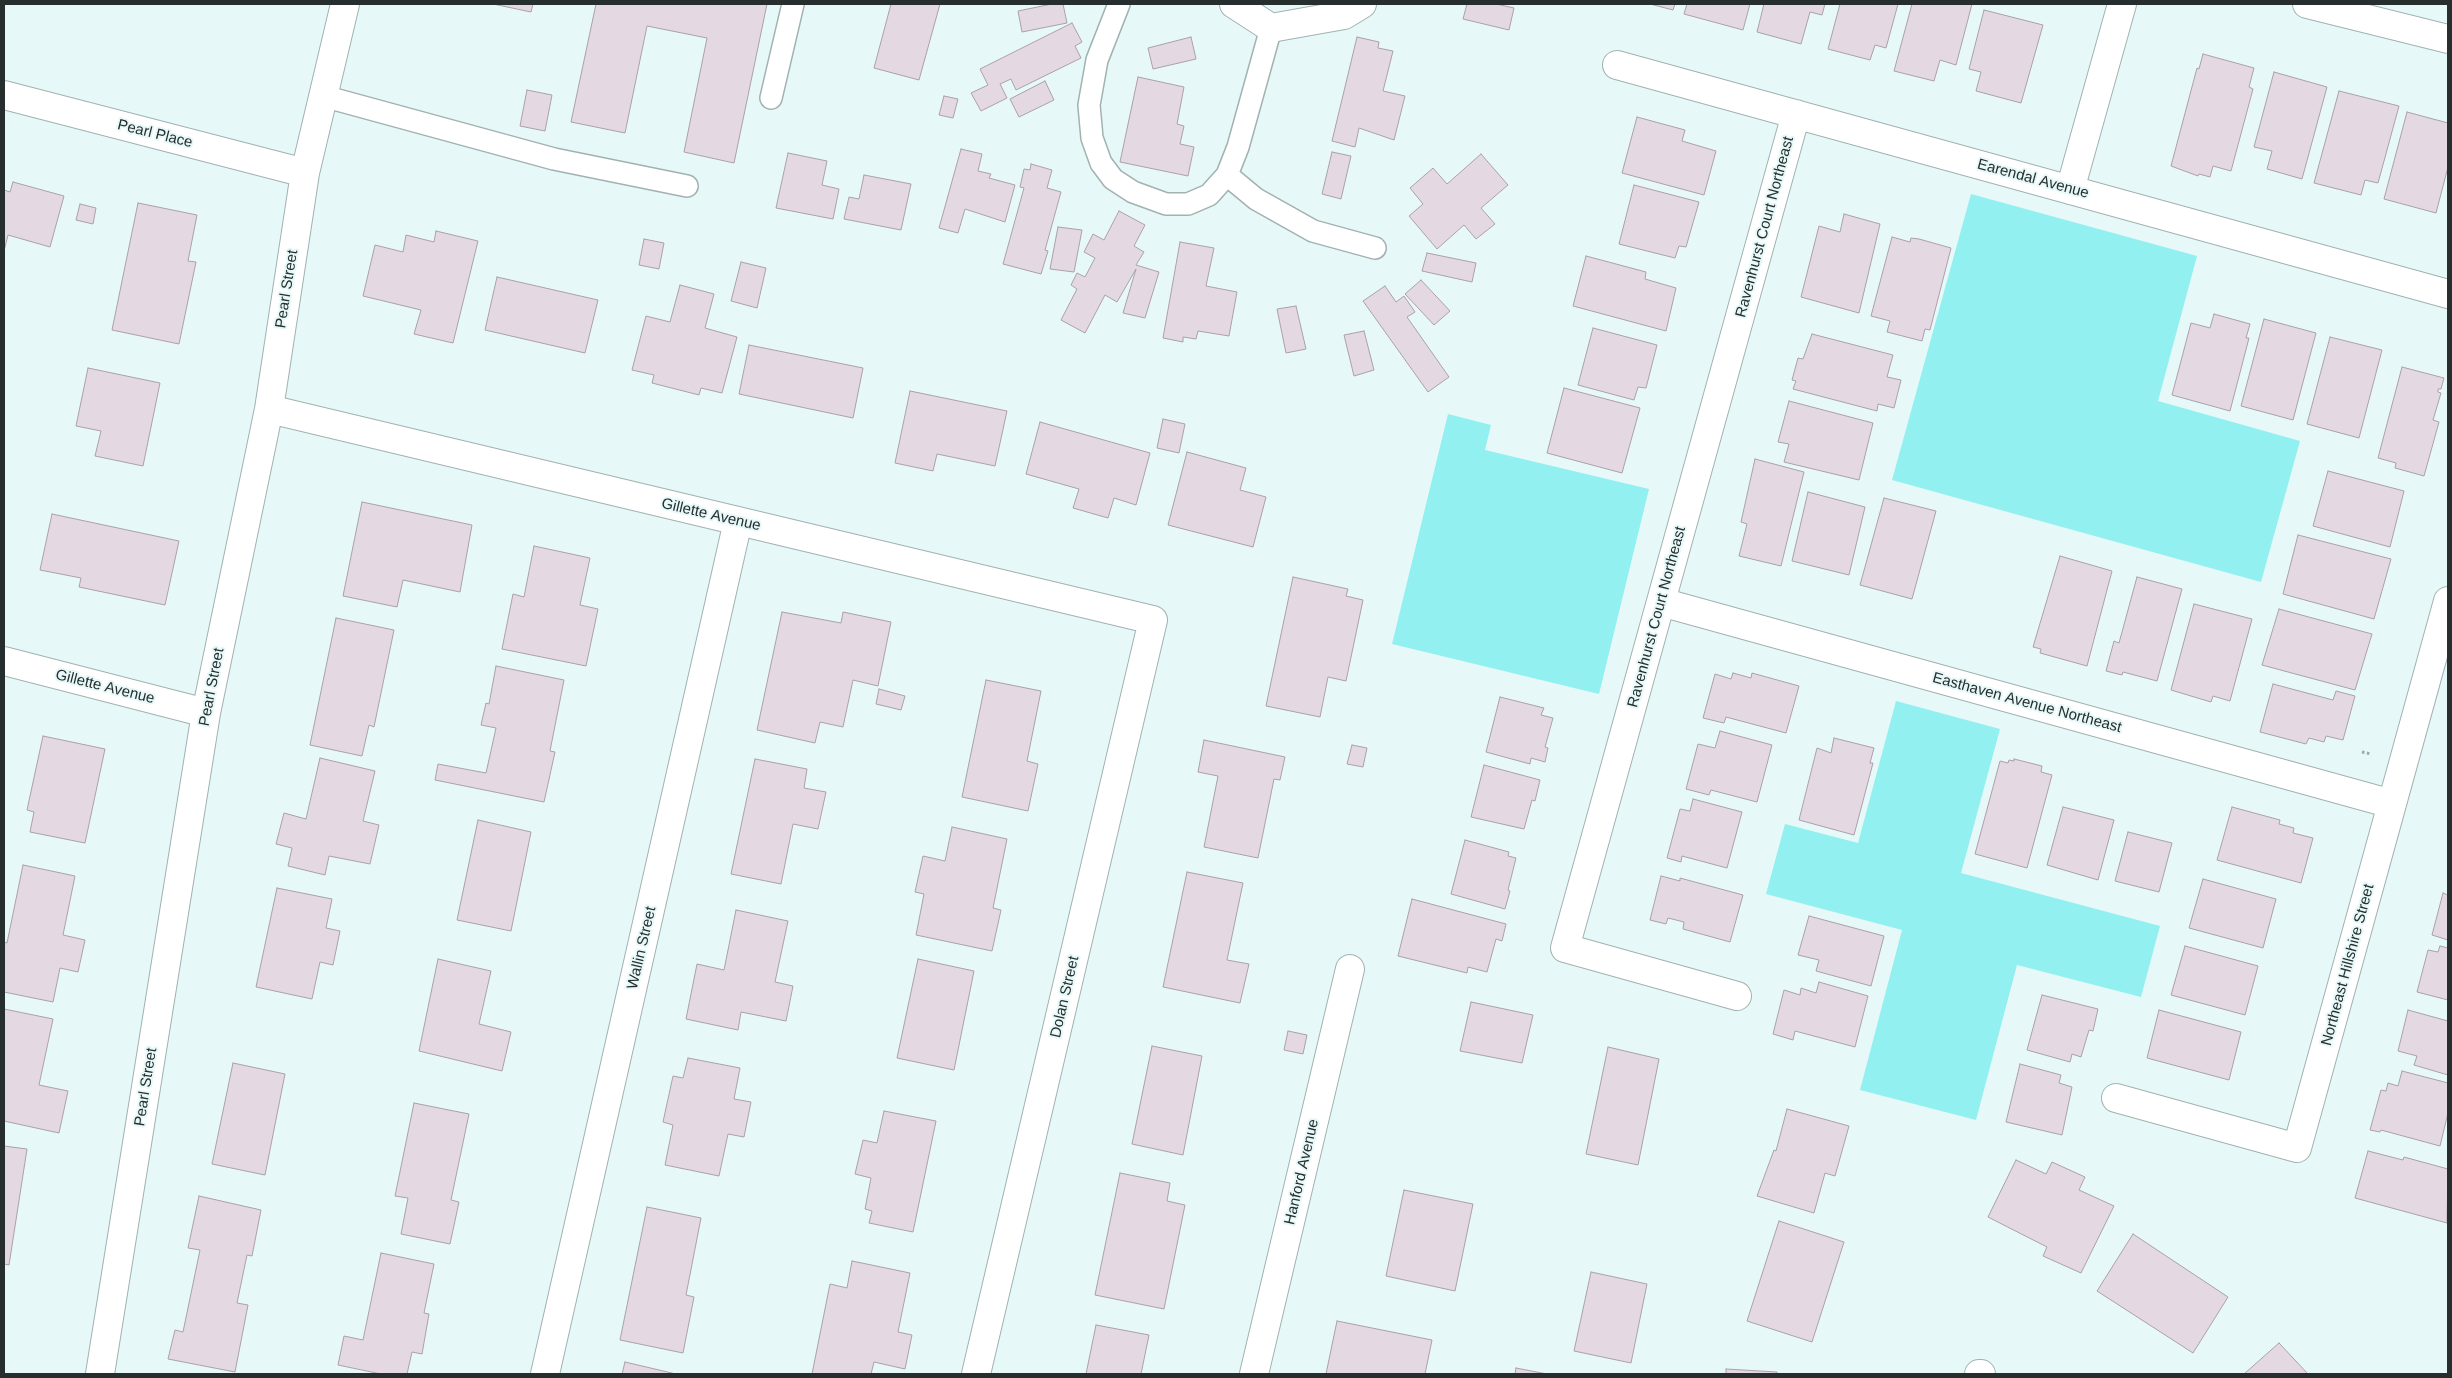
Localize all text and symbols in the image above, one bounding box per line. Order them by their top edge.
street label: Pearl Place [116,116,194,152]
street label: Ravenhurst Court Northeast [1732,134,1798,320]
street label: Earendal Avenue [1975,155,2091,203]
street label: Pearl Street [272,248,302,330]
street label: Gillette Avenue [660,495,762,535]
street label: Ravenhurst Court Northeast [1624,524,1690,710]
street label: Pearl Street [196,646,228,728]
street label: Gillette Avenue [54,666,156,708]
street label: Easthaven Avenue Northeast [1931,669,2123,737]
street label: Northeast Hillshire Street [2318,882,2378,1048]
street label: Wallin Street [624,905,660,991]
street label: Dolan Street [1047,954,1083,1040]
street label: Pearl Street [131,1046,161,1128]
street label: Hanford Avenue [1281,1117,1323,1227]

